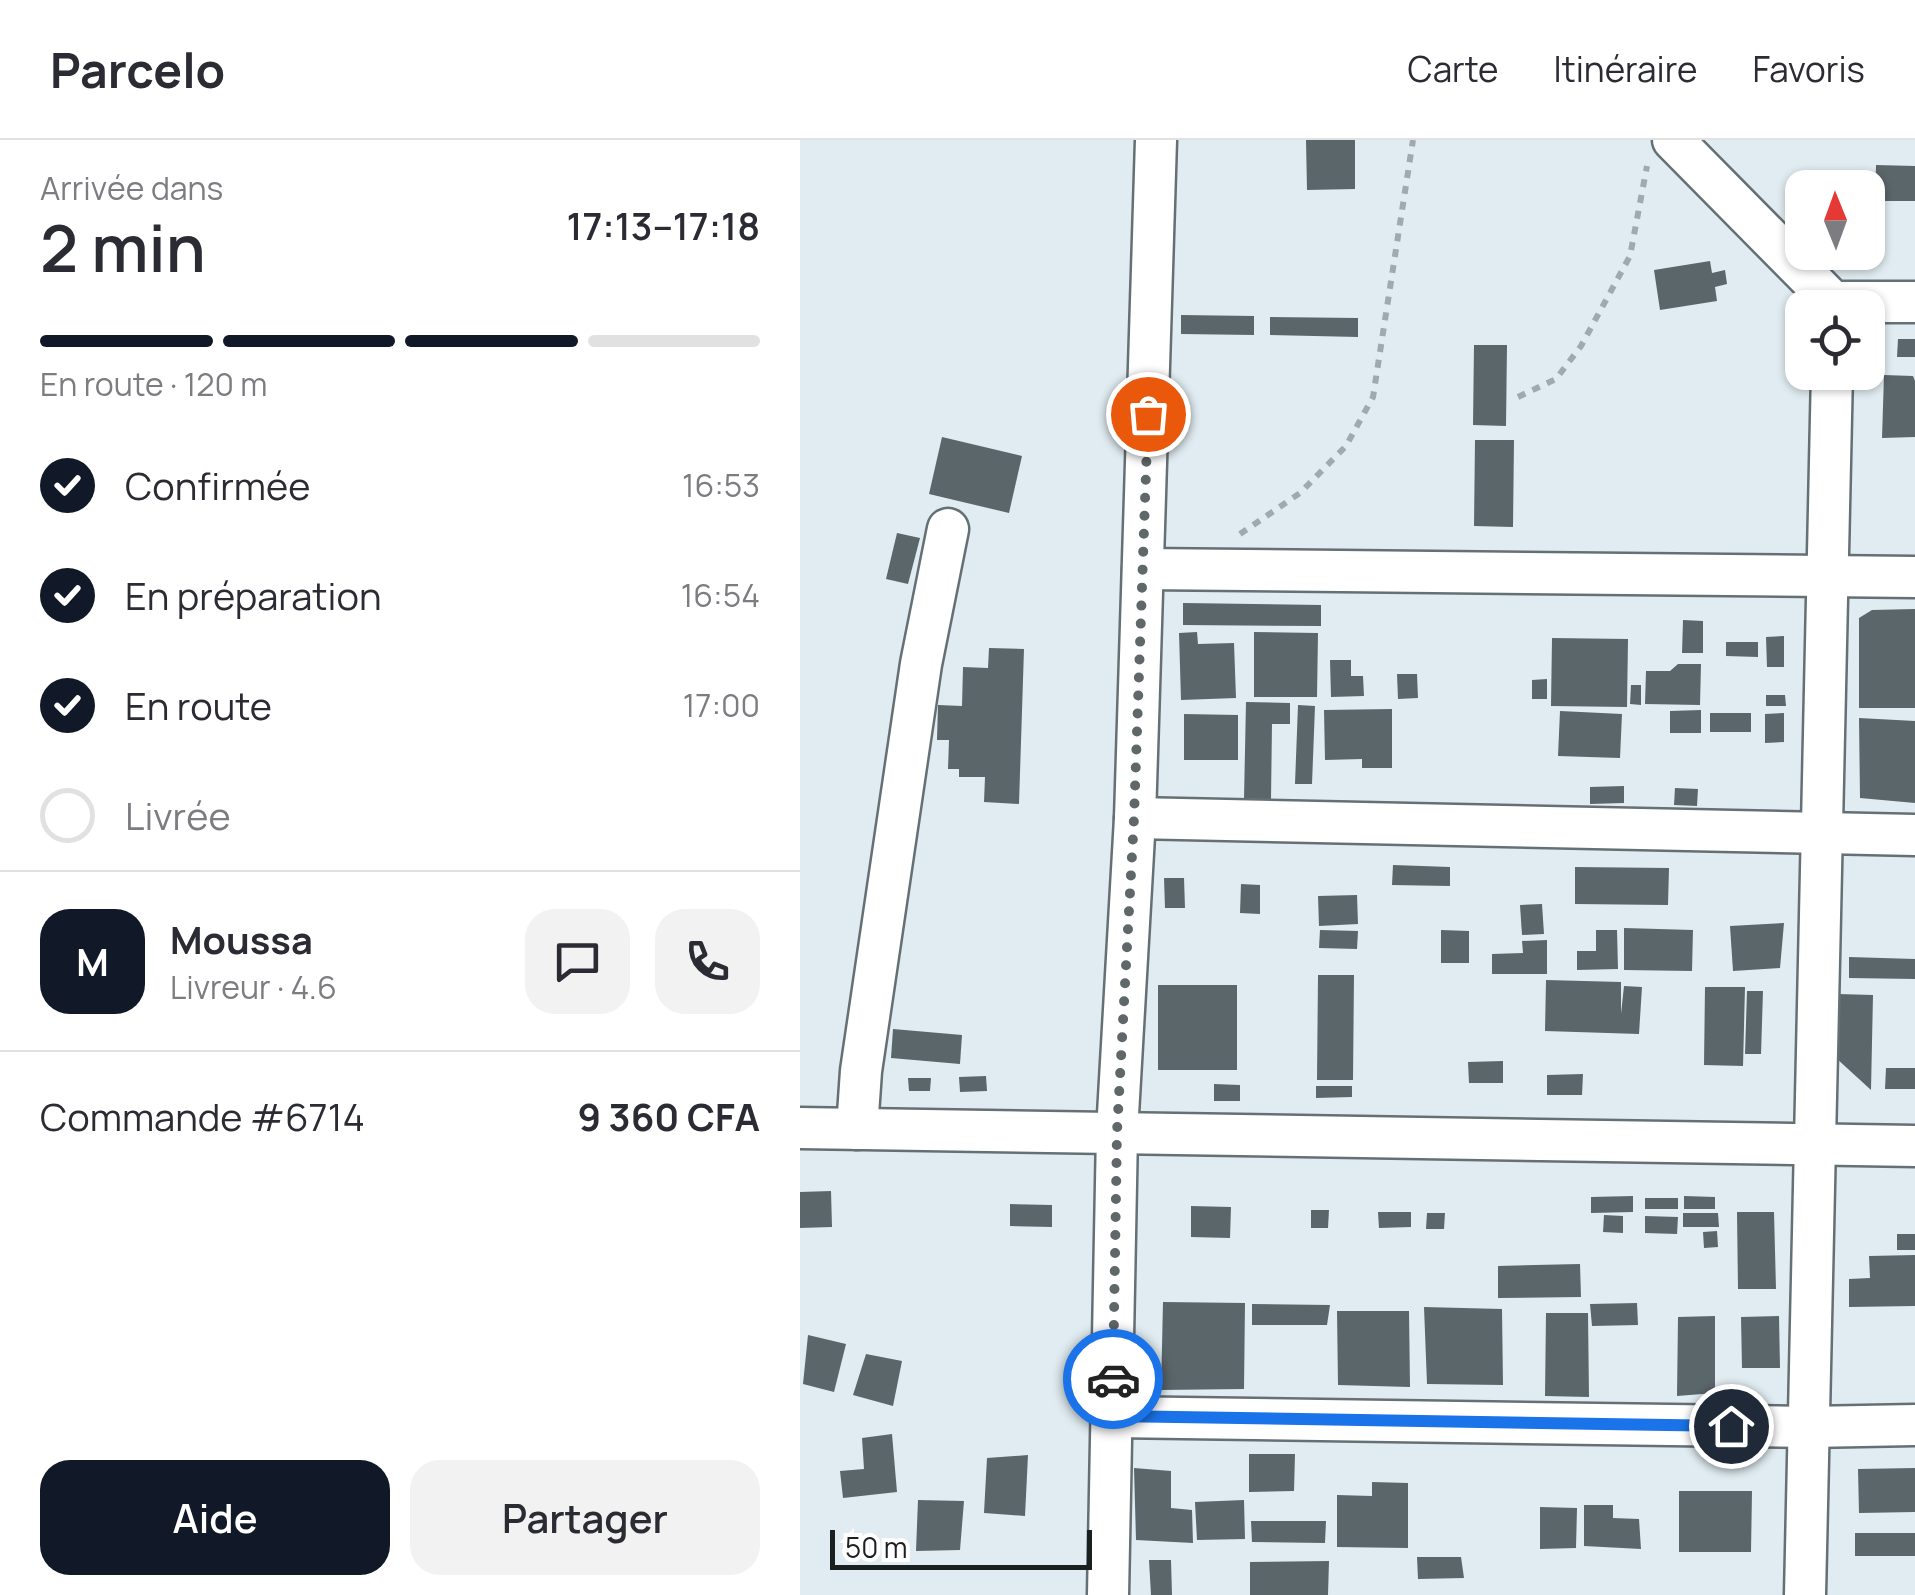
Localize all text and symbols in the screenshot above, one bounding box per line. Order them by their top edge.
text: Parcelo [50,37,225,102]
text: Carte [1408,45,1499,93]
text: Itinéraire [1554,45,1697,93]
text: Favoris [1752,45,1865,93]
text: Arrivée dans [40,166,223,210]
north arrow [1785,170,1885,270]
map controls [1785,170,1885,390]
text: 17:13–17:18 [566,199,760,251]
text: 2 min [40,203,206,292]
button: locate [1785,290,1885,390]
text: En route · 120 m [40,362,268,406]
pin [1106,372,1191,457]
icon: bag [1121,387,1176,442]
icon: check [40,458,95,513]
text: Confirmée [125,459,311,511]
text: 16:53 [682,463,760,507]
icon: check [40,568,95,623]
text: En préparation [125,569,381,621]
text: 16:54 [681,573,760,617]
icon: check [40,678,95,733]
text: En route [125,679,272,731]
text: 17:00 [683,683,760,727]
text: Livrée [125,789,231,841]
button: chat [525,909,630,1014]
button: phone [655,909,760,1014]
text: Moussa [170,913,313,965]
text: M [76,935,109,987]
text: Livreur · 4.6 [170,965,337,1009]
text: Commande #6714 [40,1090,365,1142]
text: 9 360 CFA [577,1090,760,1142]
courier [1063,1329,1163,1429]
icon: car [1086,1352,1141,1407]
pin [1689,1384,1774,1469]
icon: home [1704,1399,1759,1454]
button: Aide [40,1460,390,1575]
button: Partager [410,1460,760,1575]
scale bar [830,1525,1092,1570]
text: 50 m [845,1528,908,1566]

